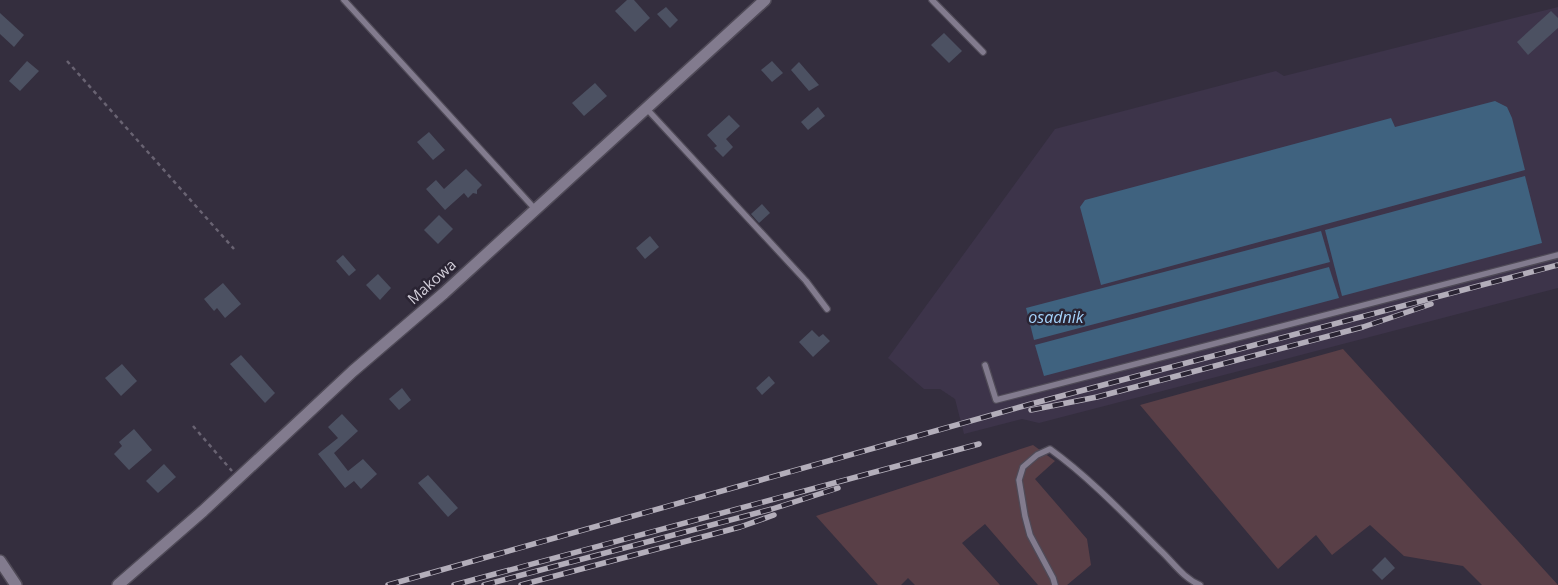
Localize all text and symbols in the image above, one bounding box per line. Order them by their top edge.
street label: Makowa [403,254,460,308]
water label: osadnik [1028,306,1085,328]

